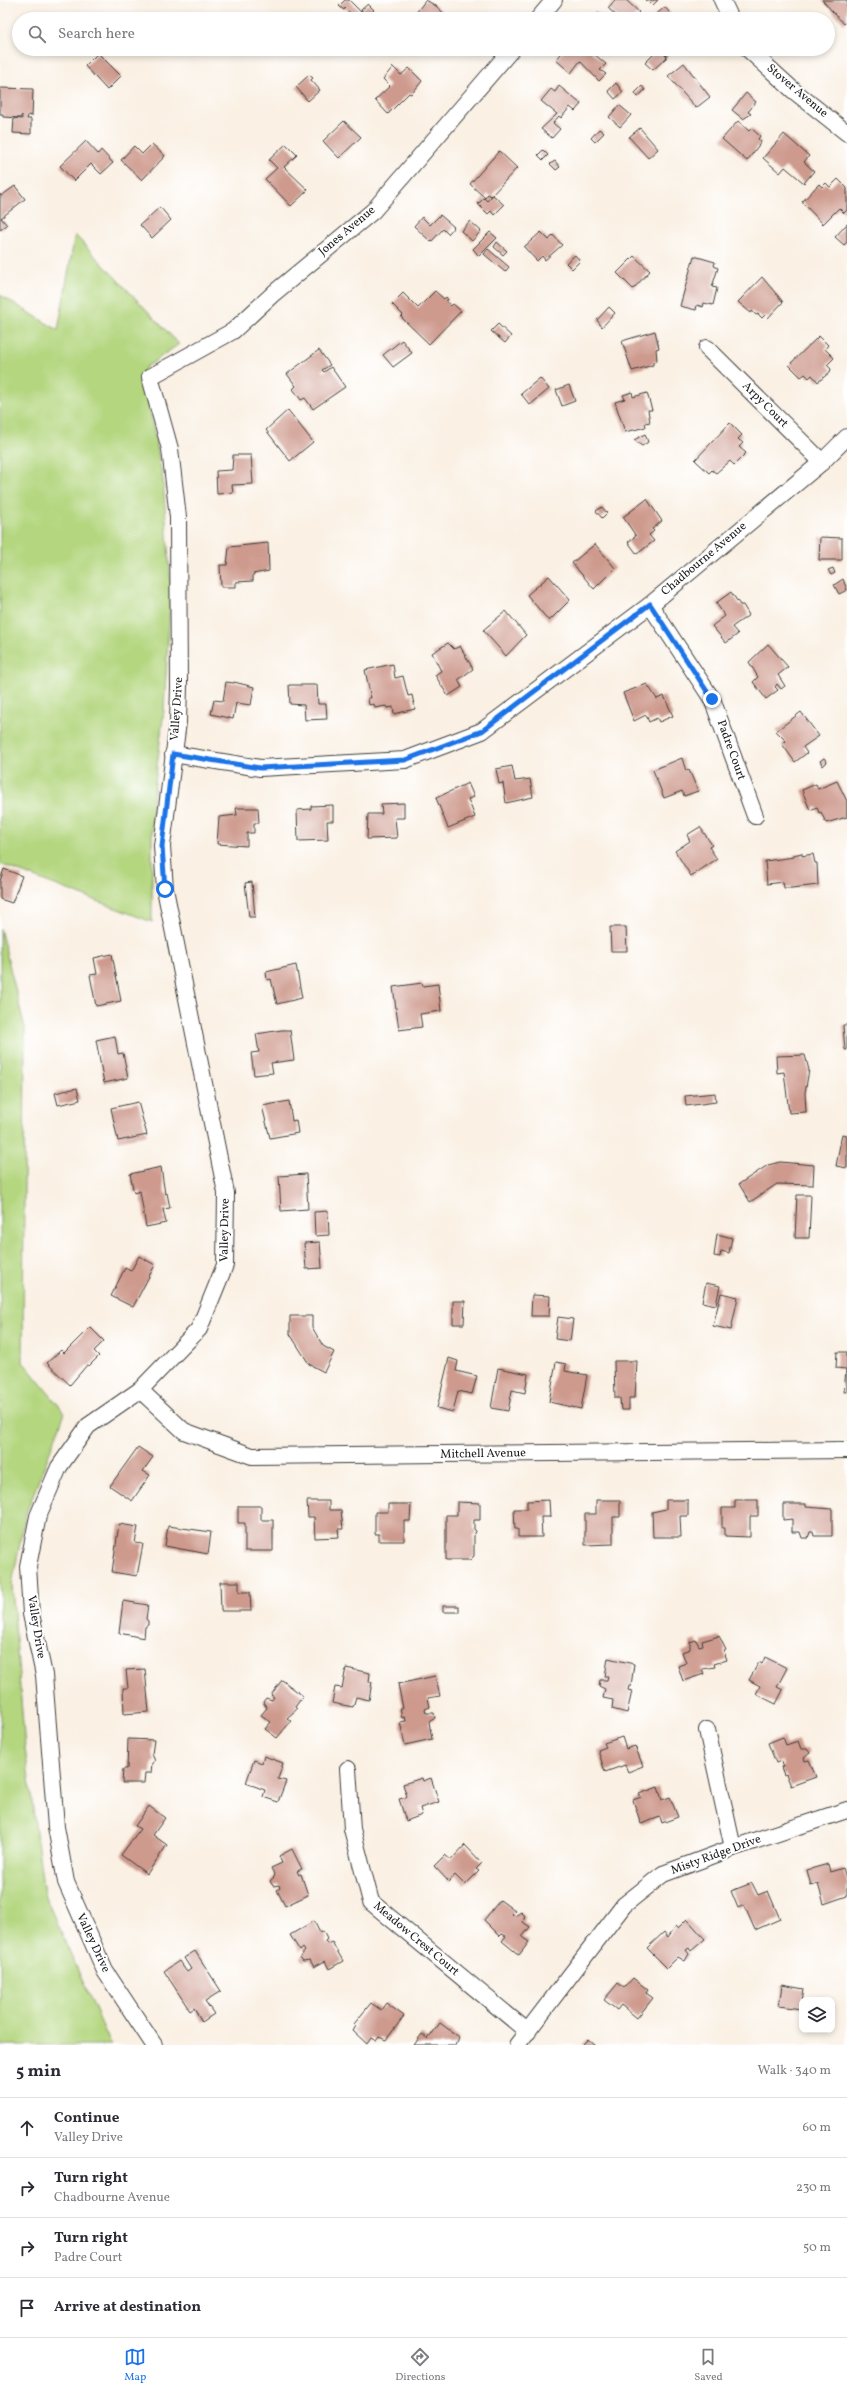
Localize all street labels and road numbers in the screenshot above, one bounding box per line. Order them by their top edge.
street label: Stover Avenue [763,61,831,122]
street label: Jones Avenue [315,202,379,260]
street label: Arpy Court [738,378,792,432]
street label: Chadbourne Avenue [658,518,750,600]
street label: Valley Drive [167,676,187,741]
street label: Padre Court [713,718,749,782]
street label: Valley Drive [216,1198,234,1262]
street label: Mitchell Avenue [440,1445,526,1463]
street label: Valley Drive [23,1594,49,1660]
street label: Misty Ridge Drive [669,1831,764,1879]
street label: Meadow Crest Court [370,1898,462,1980]
street label: Valley Drive [72,1911,114,1976]

